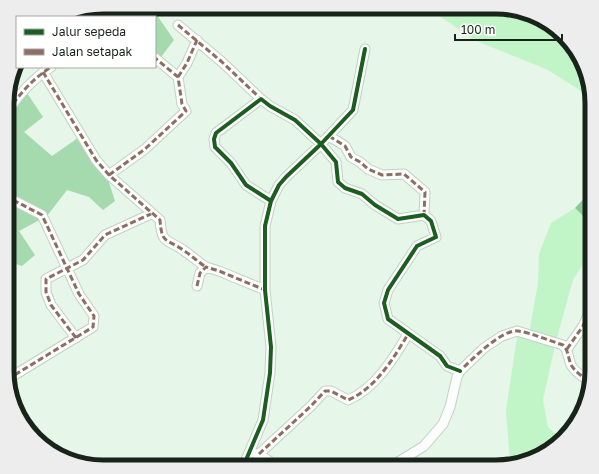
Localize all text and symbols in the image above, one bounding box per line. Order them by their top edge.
legend [16,16,156,68]
scale bar [455,16,562,42]
text: 100 m [461,22,495,37]
text: Jalur sepeda [52,24,126,39]
text: Jalan setapak [52,44,133,59]

